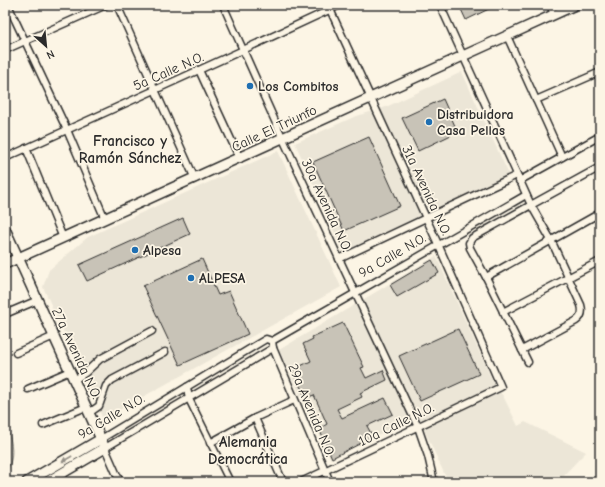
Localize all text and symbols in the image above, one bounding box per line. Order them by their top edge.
north arrow [26,26,66,66]
text: N [44,47,56,62]
street label: 5a Calle N.O. [130,48,206,94]
place label: Los Combitos [258,78,338,95]
marker: Los Combitos [245,81,255,91]
street label: Calle El Triunfo [229,101,319,156]
place label: Distribuidora Casa Pellas [437,106,514,139]
marker: Distribuidora Casa Pellas [424,117,434,127]
district label: Francisco y Ramón Sánchez [79,132,182,167]
street label: 31a Avenida N.O. [398,142,455,238]
street label: 30a Avenida N.O. [298,156,355,254]
street label: 9a Calle N.O. [356,229,429,282]
place label: Alpesa [143,242,181,259]
marker: Alpesa [130,245,140,255]
place label: ALPESA [199,270,246,287]
marker: ALPESA [186,273,196,283]
street label: 27a Avenida N.O. [48,305,105,402]
street label: 29a Avenida N.O. [284,361,339,459]
street label: 9a Calle N.O. [75,390,148,443]
street label: 10a Calle N.O. [356,399,437,450]
district label: Alemania Democrática [208,433,288,468]
one-way arrow [61,455,73,462]

